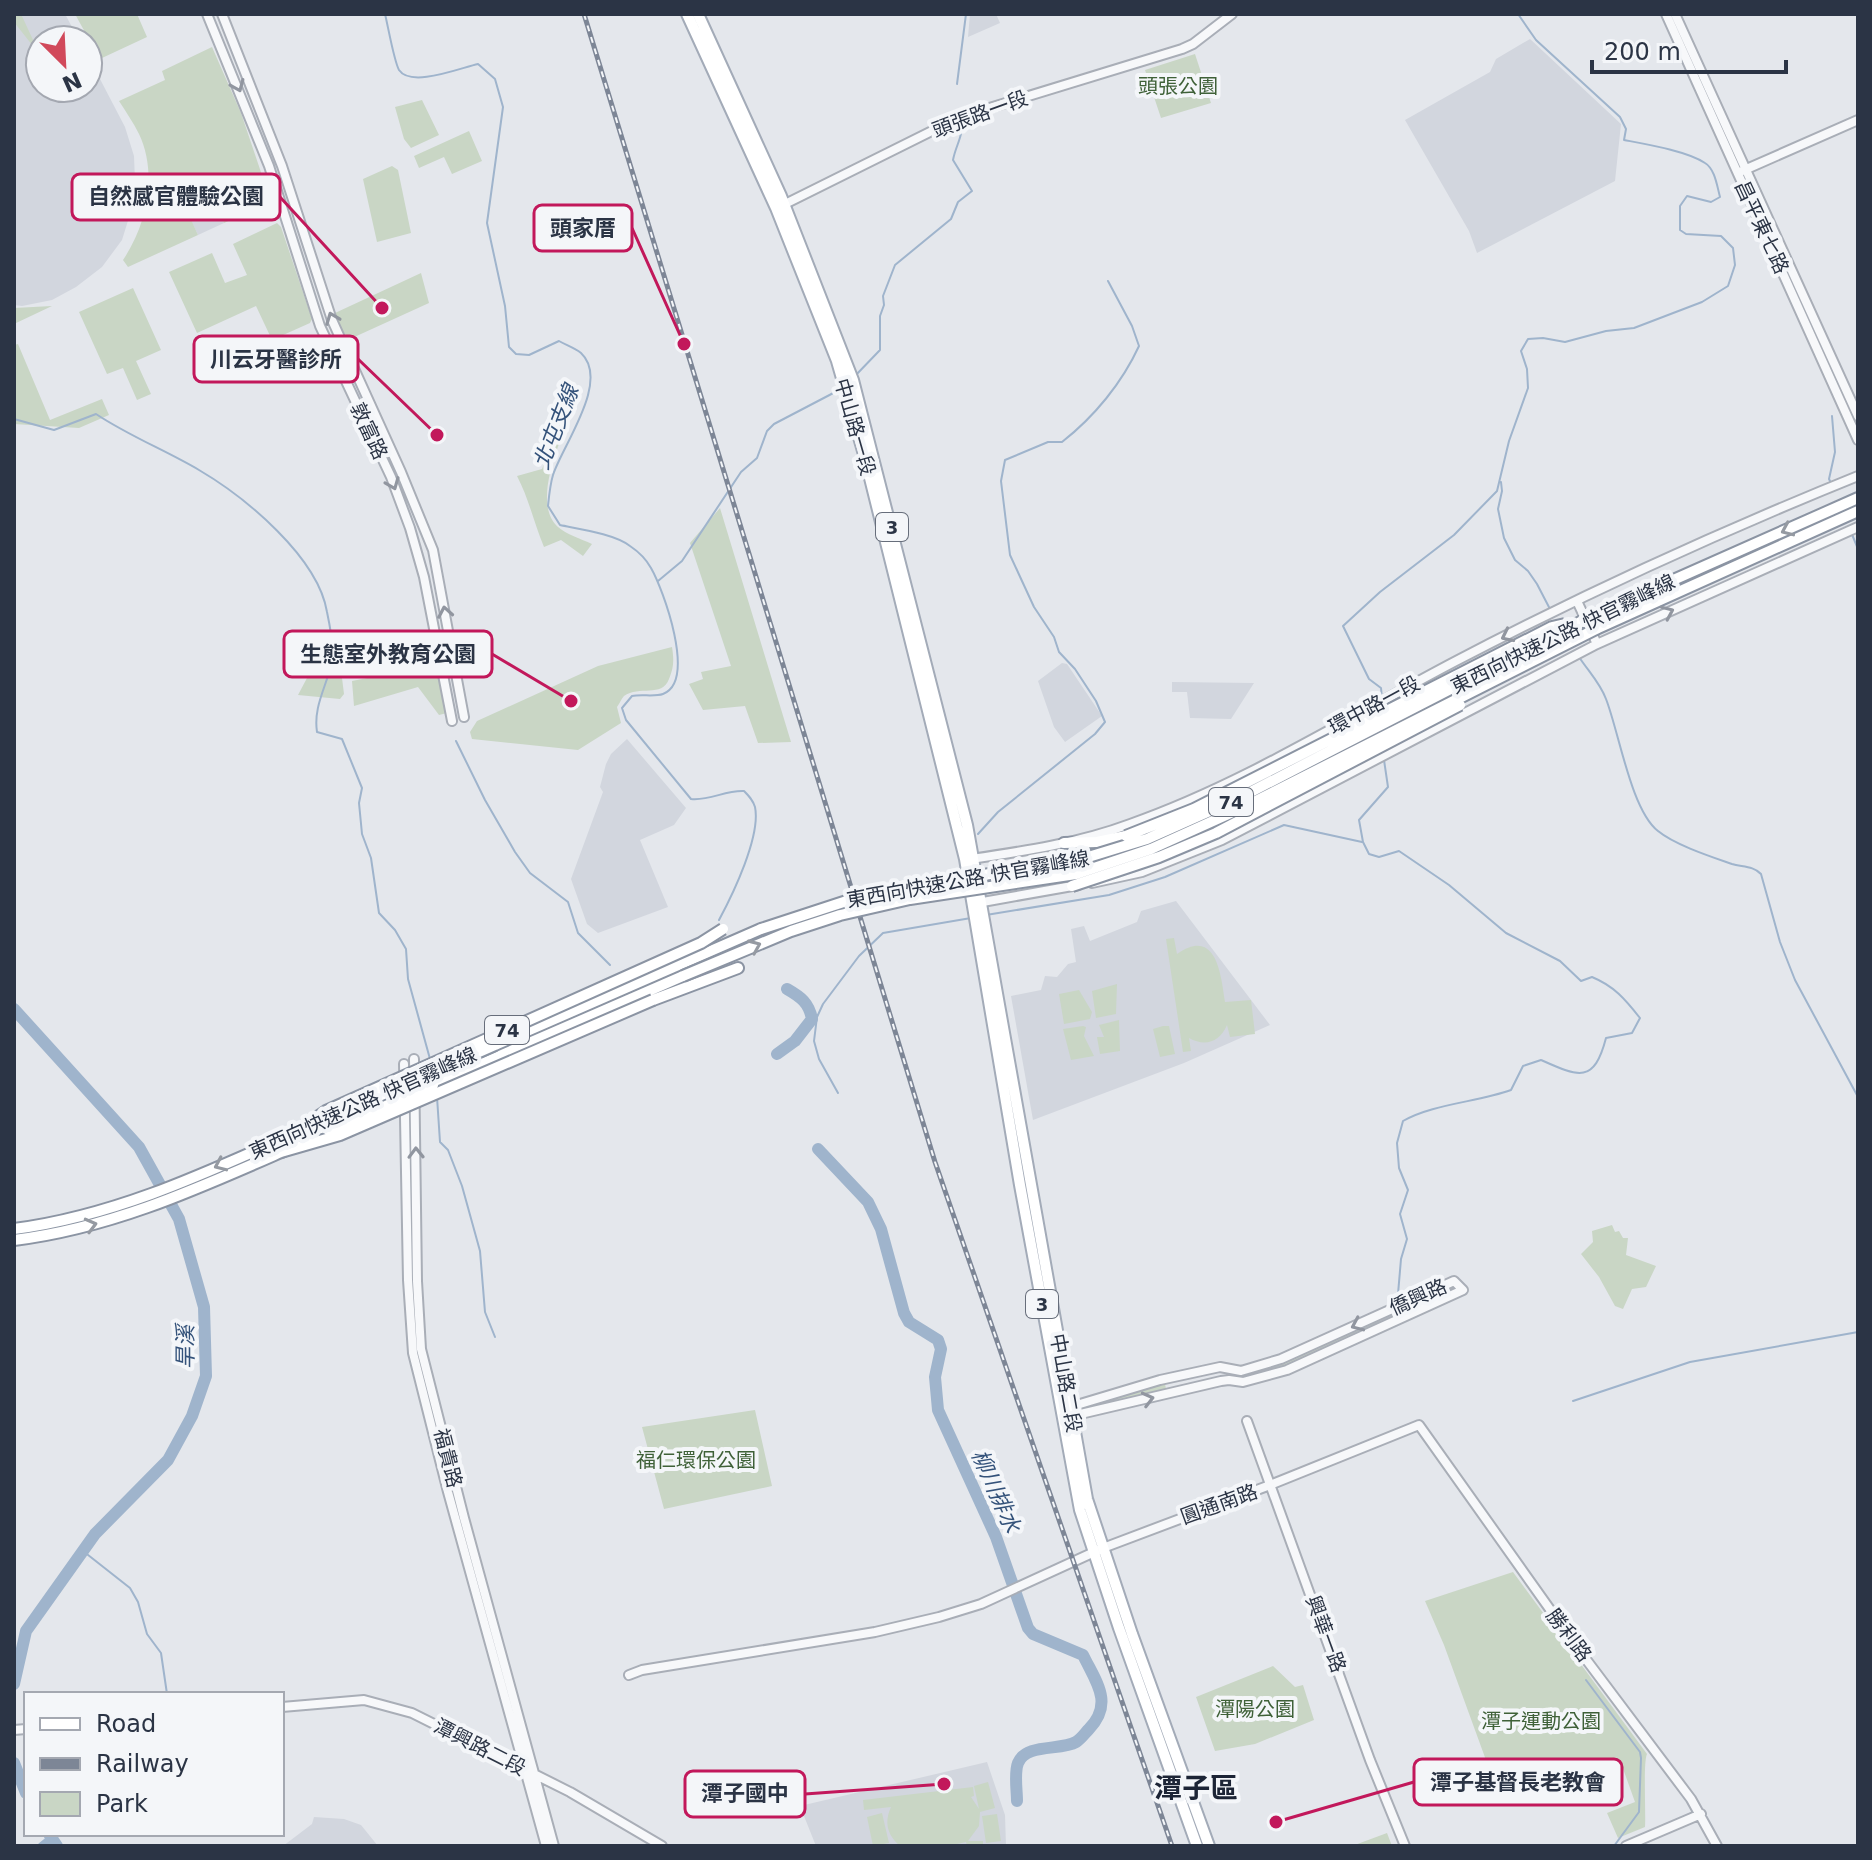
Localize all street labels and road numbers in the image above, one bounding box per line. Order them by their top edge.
street label: 頭張路一段 [929,86,1031,142]
street label: 昌平東七路 [1730,177,1794,277]
street label: 中山路一段 [830,376,880,478]
street label: 敦富路 [345,399,393,463]
road number: 3 [876,513,908,541]
street label: 東西向快速公路 快官霧峰線 [1447,569,1679,699]
street label: 環中路一段 [1324,671,1424,739]
road number: 74 [1209,788,1253,816]
street label: 東西向快速公路 快官霧峰線 [845,846,1091,912]
road number: 74 [485,1016,529,1044]
street label: 東西向快速公路 快官霧峰線 [246,1042,480,1164]
street label: 僑興路 [1386,1274,1450,1320]
road number: 3 [1026,1290,1058,1318]
street label: 中山路二段 [1045,1332,1087,1434]
street label: 福貴路 [429,1426,467,1490]
street label: 圓通南路 [1177,1479,1261,1529]
street label: 興華一路 [1301,1592,1351,1676]
street label: 勝利路 [1541,1604,1597,1666]
street label: 潭興路二段 [430,1714,530,1780]

